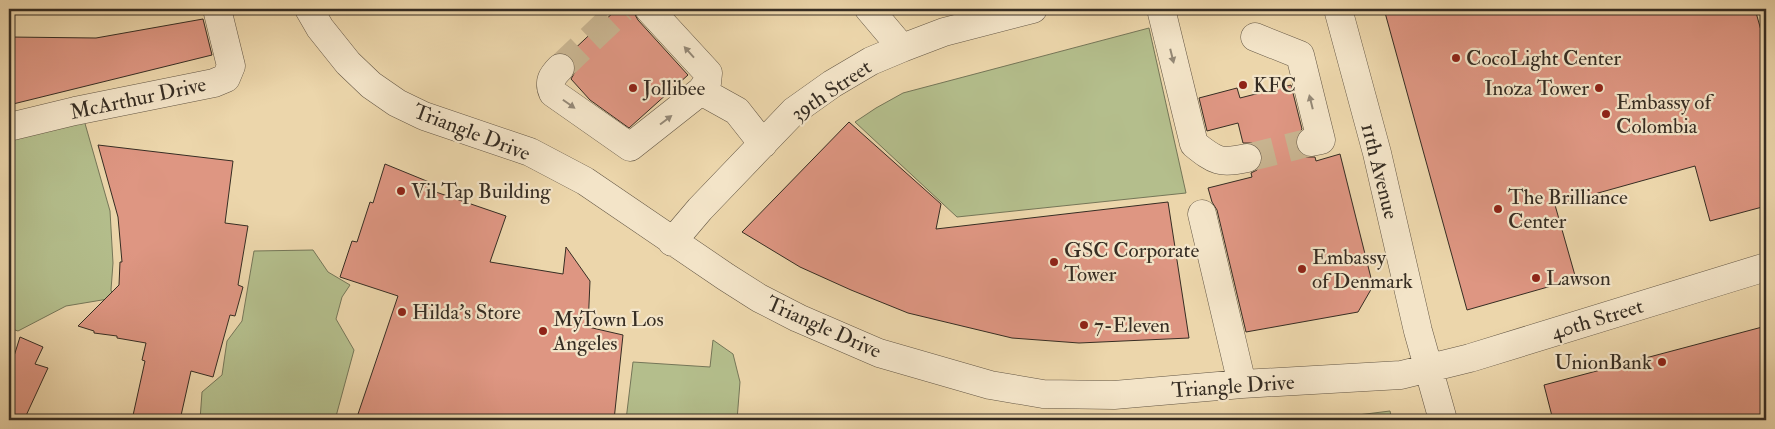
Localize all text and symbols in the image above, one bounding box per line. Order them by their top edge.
place label: CocoLight Center [1466,45,1621,72]
one-way arrow [683,47,695,59]
one-way arrow [1169,49,1177,64]
marker: CocoLight Center [1450,52,1462,64]
street label: 39th Street [786,53,877,127]
street label: McArthur Drive [68,71,209,126]
place label: KFC [1253,72,1296,99]
place label: Jollibee [642,75,705,102]
place label: Inoza Tower [1484,75,1589,102]
marker: KFC [1237,79,1249,91]
marker: Jollibee [627,82,639,94]
marker: Inoza Tower [1593,82,1605,94]
place label: Embassy of Colombia [1616,89,1714,140]
one-way arrow [1307,95,1315,110]
street label: Triangle Drive [410,98,534,167]
one-way arrow [563,99,576,109]
marker: Embassy of Colombia [1600,108,1612,120]
one-way arrow [659,114,672,125]
street label: 11th Avenue [1355,120,1405,222]
place label: Vil Tap Building [411,178,551,205]
place label: The Brilliance Center [1508,184,1628,235]
marker: Vil Tap Building [395,185,407,197]
marker: The Brilliance Center [1492,203,1504,215]
place label: GSC Corporate Tower [1064,237,1199,288]
place label: Embassy of Denmark [1312,244,1413,295]
marker: GSC Corporate Tower [1048,256,1060,268]
marker: Embassy of Denmark [1296,263,1308,275]
place label: Lawson [1546,265,1611,292]
marker: Lawson [1530,272,1542,284]
street label: Triangle Drive [762,290,886,365]
street label: 40th Street [1548,293,1647,346]
place label: Hilda's Store [412,299,521,326]
marker: Hilda's Store [396,306,408,318]
place label: MyTown Los Angeles [552,306,664,357]
place label: 7-Eleven [1094,312,1170,339]
marker: 7-Eleven [1078,319,1090,331]
marker: MyTown Los Angeles [537,325,549,337]
place label: UnionBank [1554,349,1652,376]
marker: UnionBank [1656,356,1668,368]
street label: Triangle Drive [1171,369,1296,404]

